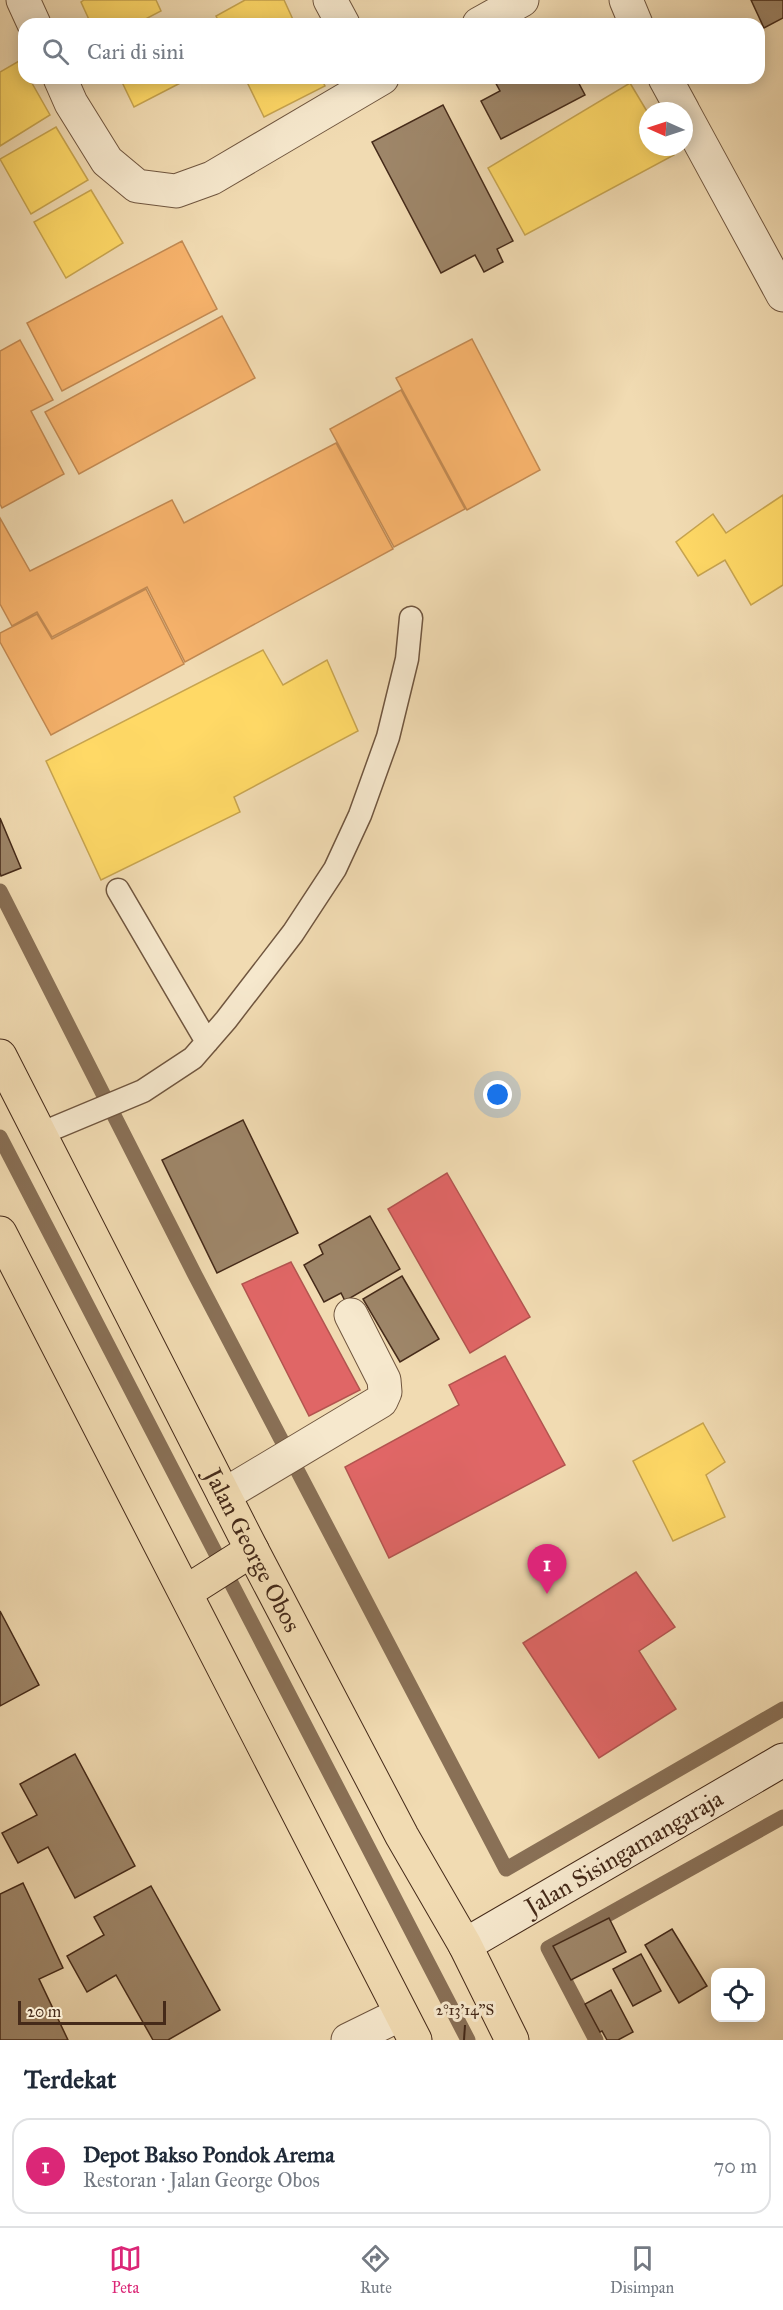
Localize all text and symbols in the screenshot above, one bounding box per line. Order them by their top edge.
search box [18,18,765,84]
icon: search [39,35,72,68]
text: Cari di sini [87,38,184,65]
north arrow [639,102,693,156]
your location [483,1080,512,1109]
street label: Jalan George Obos [197,1461,307,1637]
pin: 1 [528,1544,566,1594]
street label: Jalan Sisingamangaraja [517,1783,729,1923]
map controls [711,1968,765,2022]
button: locate [711,1968,765,2022]
scale bar [18,1998,166,2026]
text: 2°13'14"S [436,2001,494,2019]
text: 20 m [27,2002,61,2021]
text: Terdekat [24,2063,116,2095]
text: Depot Bakso Pondok Arema [83,2141,335,2168]
text: 1 [42,2154,49,2178]
text: 70 m [714,2154,757,2178]
text: Restoran · Jalan George Obos [83,2168,320,2192]
tab: Peta [109,2242,142,2297]
tab: Rute [359,2242,392,2297]
tab: Disimpan [610,2242,674,2297]

